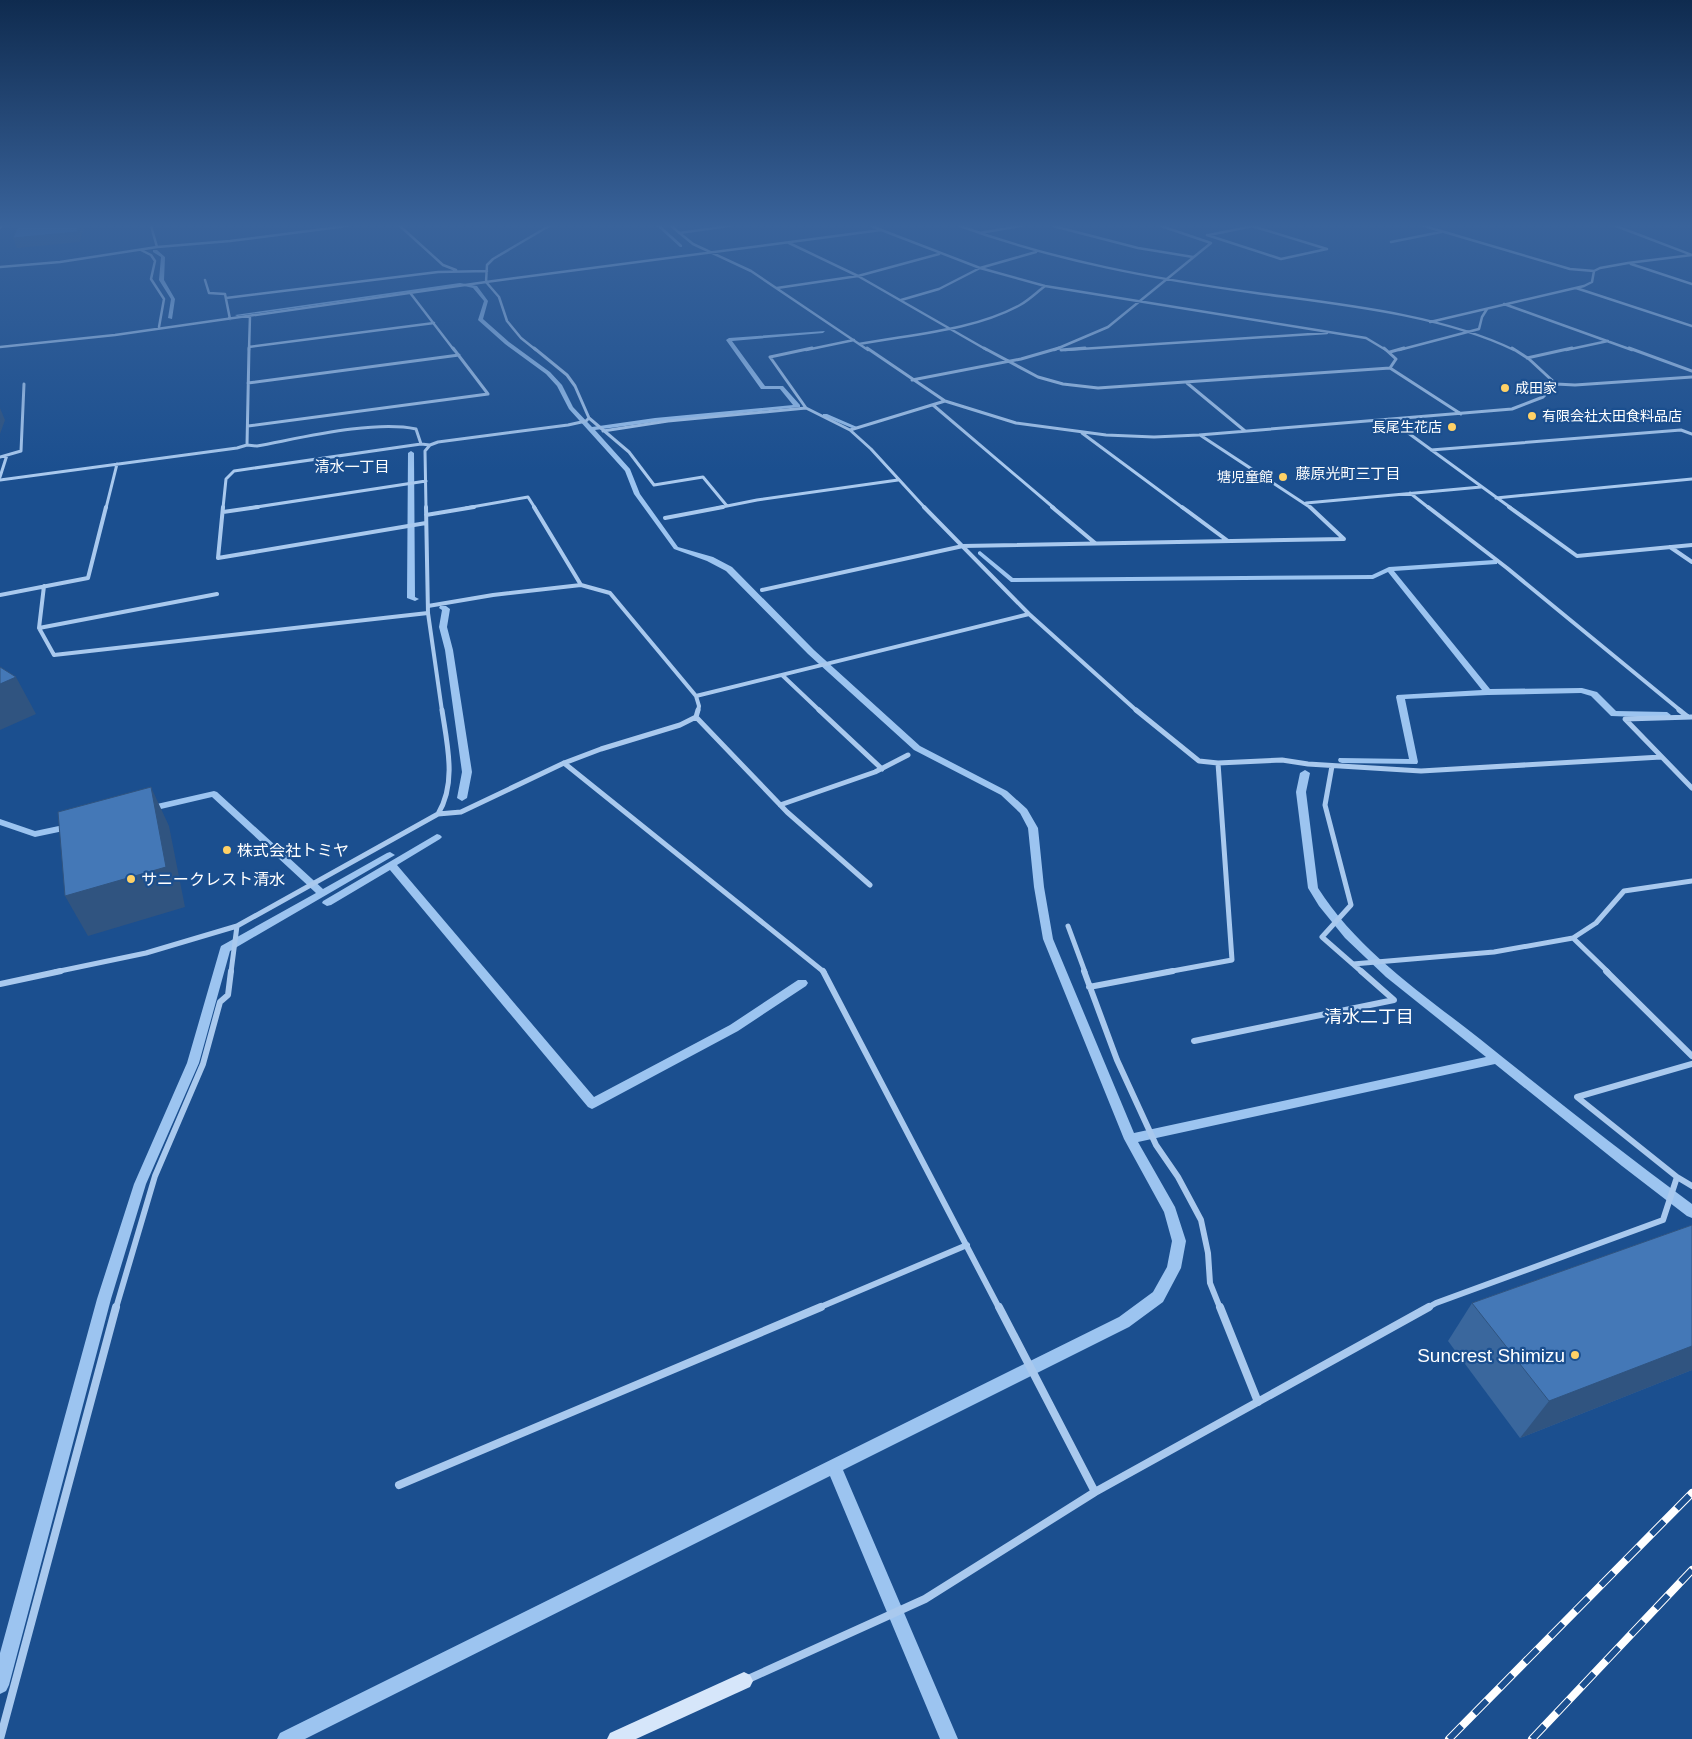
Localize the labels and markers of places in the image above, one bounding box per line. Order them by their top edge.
place label: 成田家 [1515,380,1557,396]
marker: 成田家 [1499,382,1511,394]
place label: 有限会社太田食料品店 [1542,408,1682,424]
marker: 有限会社太田食料品店 [1526,410,1538,422]
place label: 長尾生花店 [1372,419,1442,435]
marker: 長尾生花店 [1446,421,1458,433]
place label: 塘児童館 [1217,469,1273,485]
marker: 塘児童館 [1277,471,1289,483]
place label: 株式会社トミヤ [237,842,349,859]
marker: 株式会社トミヤ [221,844,233,856]
place label: サニークレスト清水 [141,871,285,888]
marker: サニークレスト清水 [125,873,137,885]
place label: Suncrest Shimizu [1417,1345,1565,1366]
marker: Suncrest Shimizu [1569,1349,1581,1361]

